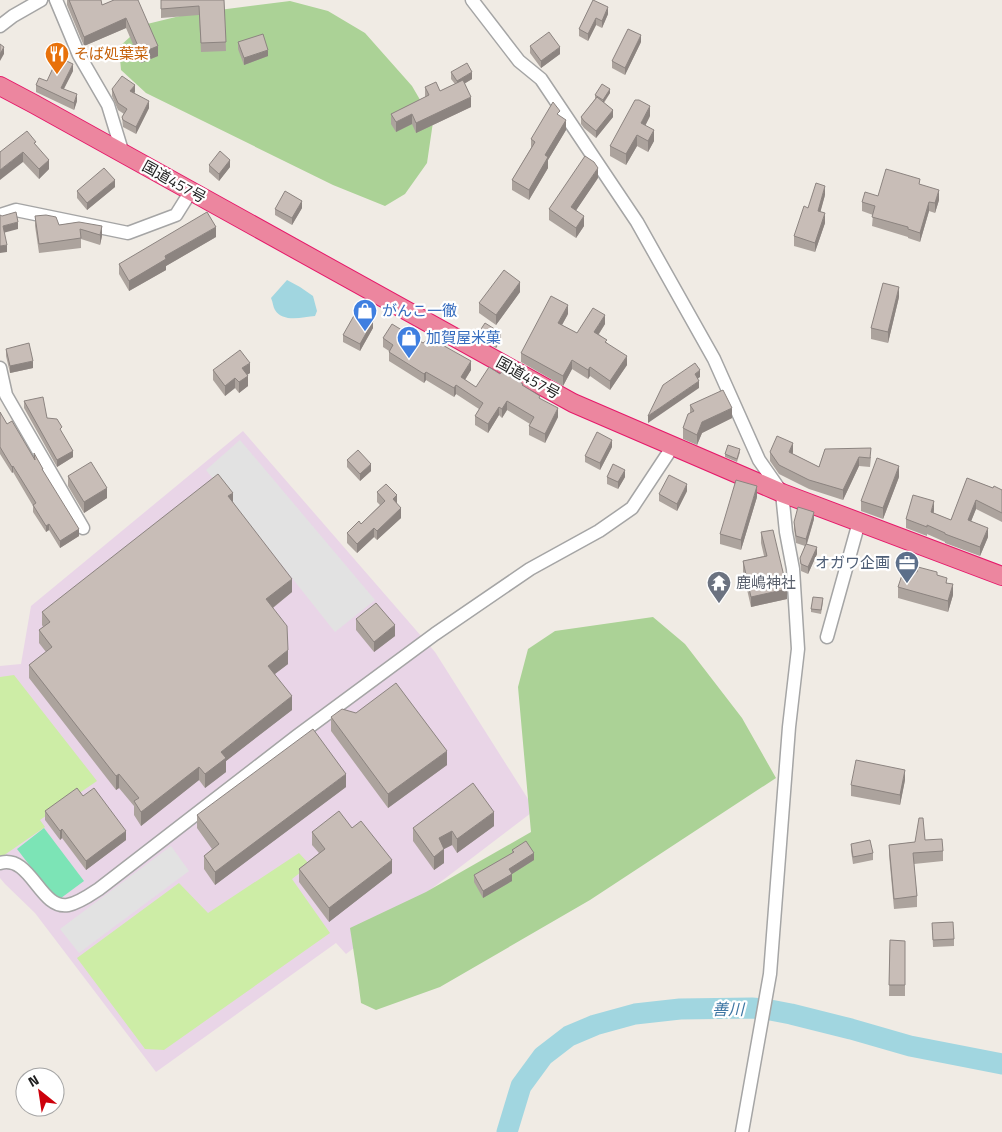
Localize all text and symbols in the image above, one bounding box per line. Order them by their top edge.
restaurant icon: そば処葉菜 [44,41,70,75]
place label: そば処葉菜 [74,42,149,65]
street label: 国道457号 [138,154,211,209]
shop icon: がんこ一徹 [352,298,378,332]
place label: がんこ一徹 [382,299,457,322]
shop icon: 加賀屋米菓 [396,325,422,359]
place label: 加賀屋米菓 [426,326,501,349]
street label: 国道457号 [492,350,565,405]
office icon: オガワ企画 [894,550,920,584]
place label: オガワ企画 [815,551,890,574]
temple icon: 鹿嶋神社 [706,570,732,604]
place label: 鹿嶋神社 [736,571,796,594]
water label: 善川 [712,997,746,1021]
north arrow [15,1067,65,1117]
text: N [24,1069,43,1092]

